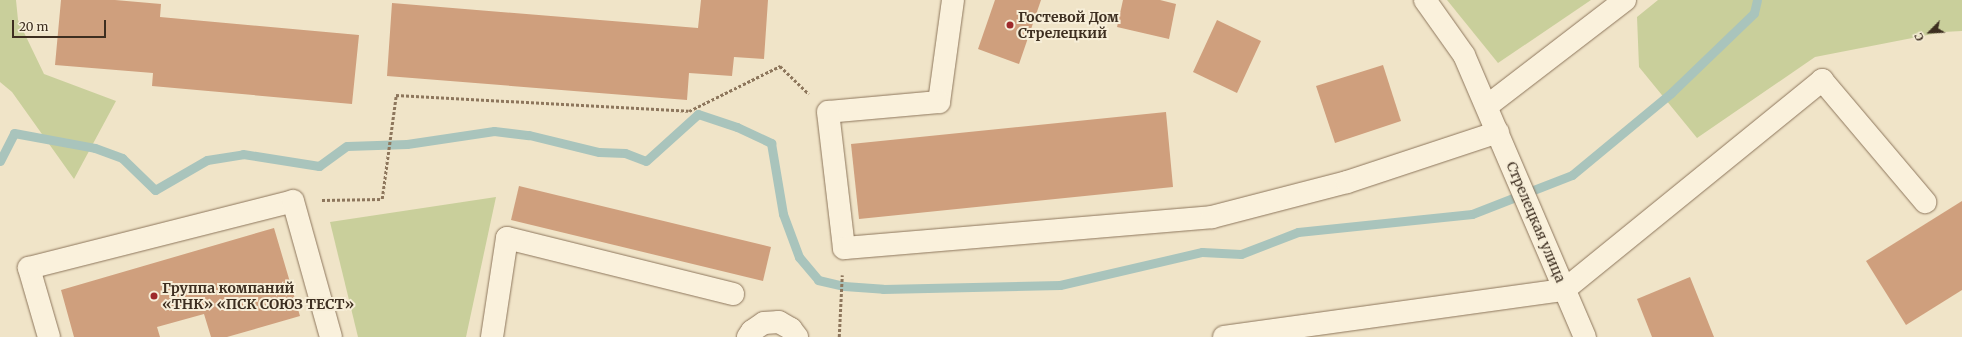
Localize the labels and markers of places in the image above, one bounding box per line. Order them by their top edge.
place label: Гостевой Дом Стрелецкий [1018,9,1119,42]
marker: Гостевой Дом Стрелецкий [1005,20,1015,30]
place label: Группа компаний «ТНК» «ПСК СОЮЗ ТЕСТ» [162,280,354,312]
marker: Группа компаний «ТНК» «ПСК СОЮЗ ТЕСТ» [149,291,159,301]

